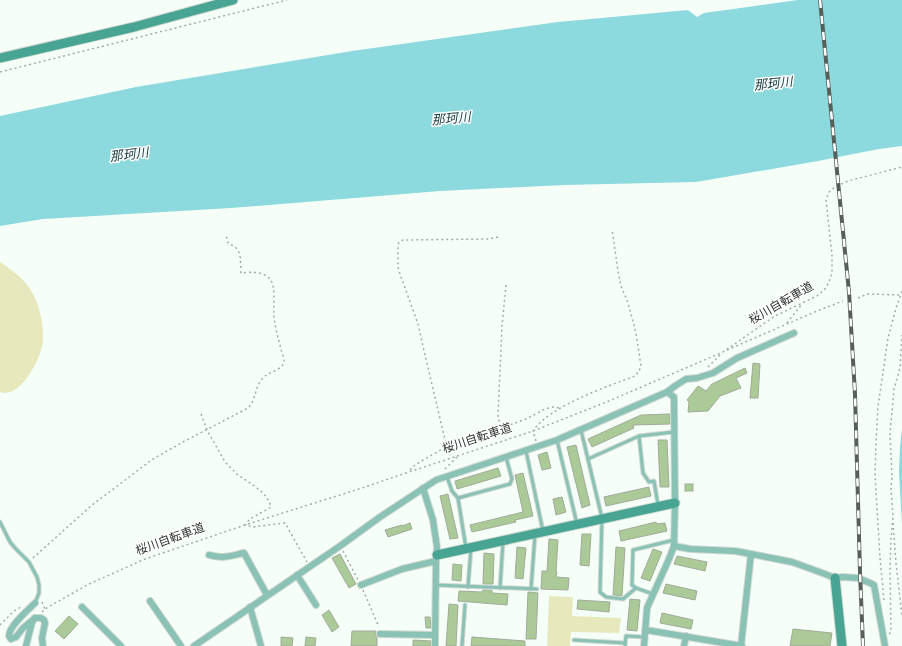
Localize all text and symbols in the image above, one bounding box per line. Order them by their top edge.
water label: 那珂川 [753,74,795,93]
water label: 那珂川 [431,109,473,128]
water label: 那珂川 [109,144,151,164]
street label: 桜川自転車道 [746,279,816,327]
street label: 桜川自転車道 [441,420,513,456]
street label: 桜川自転車道 [134,520,206,558]

